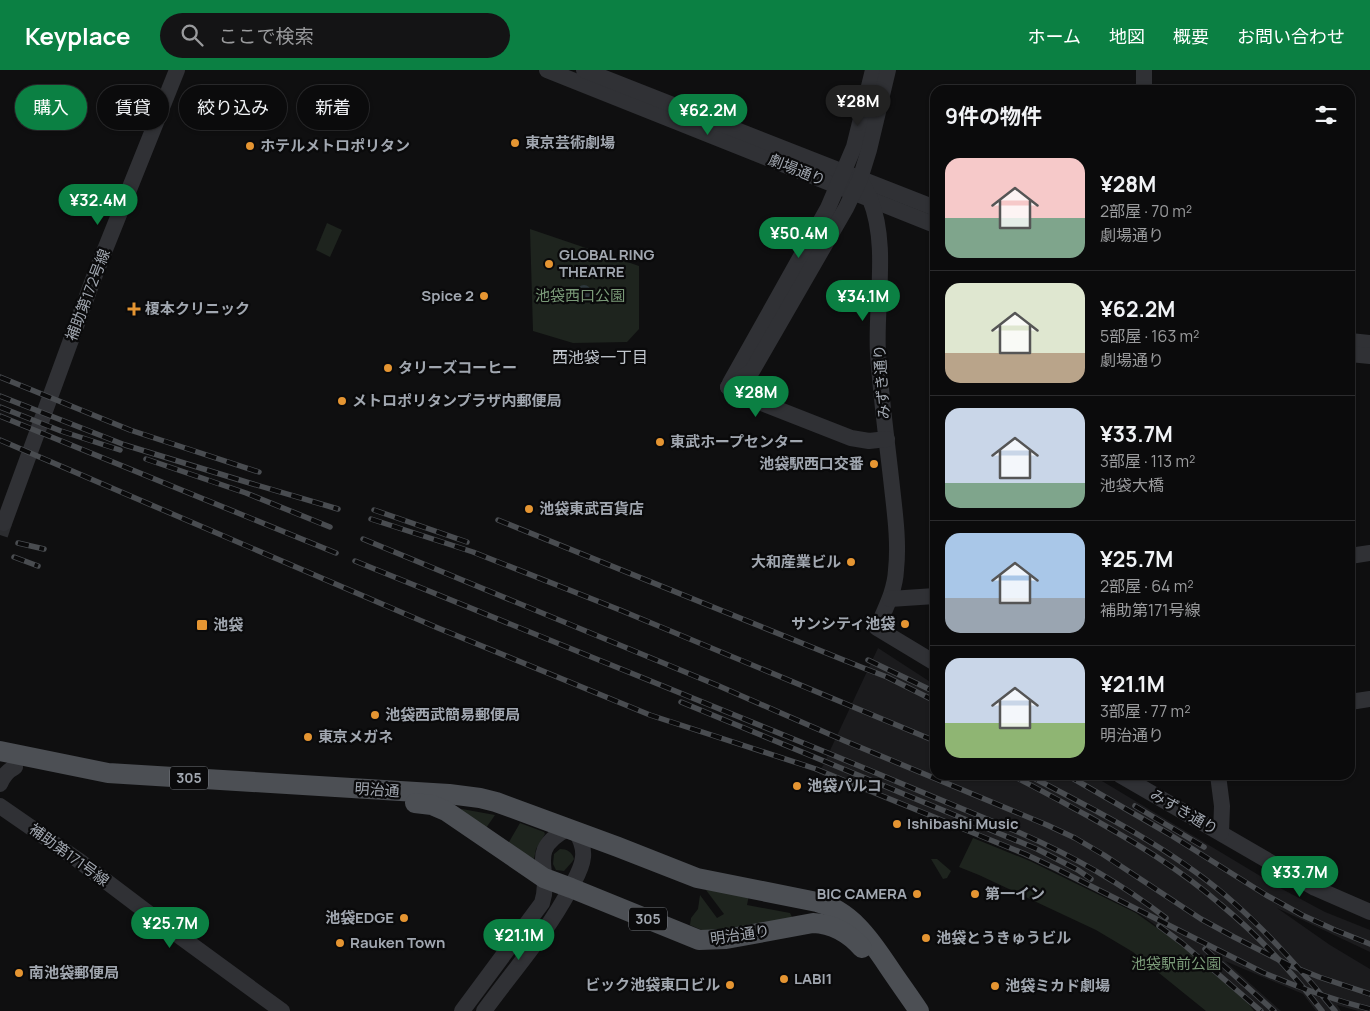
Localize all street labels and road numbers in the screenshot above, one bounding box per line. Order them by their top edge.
street label: 劇場通り [765,149,829,191]
street label: 補助第172号線 [60,246,115,344]
street label: みずき通り [868,344,895,420]
road number: 305 [170,766,208,790]
street label: 明治通 [354,777,400,802]
street label: みずき通り [1147,784,1222,839]
street label: 補助第171号線 [25,818,114,891]
road number: 305 [629,908,667,931]
street label: 明治通り [709,920,771,949]

